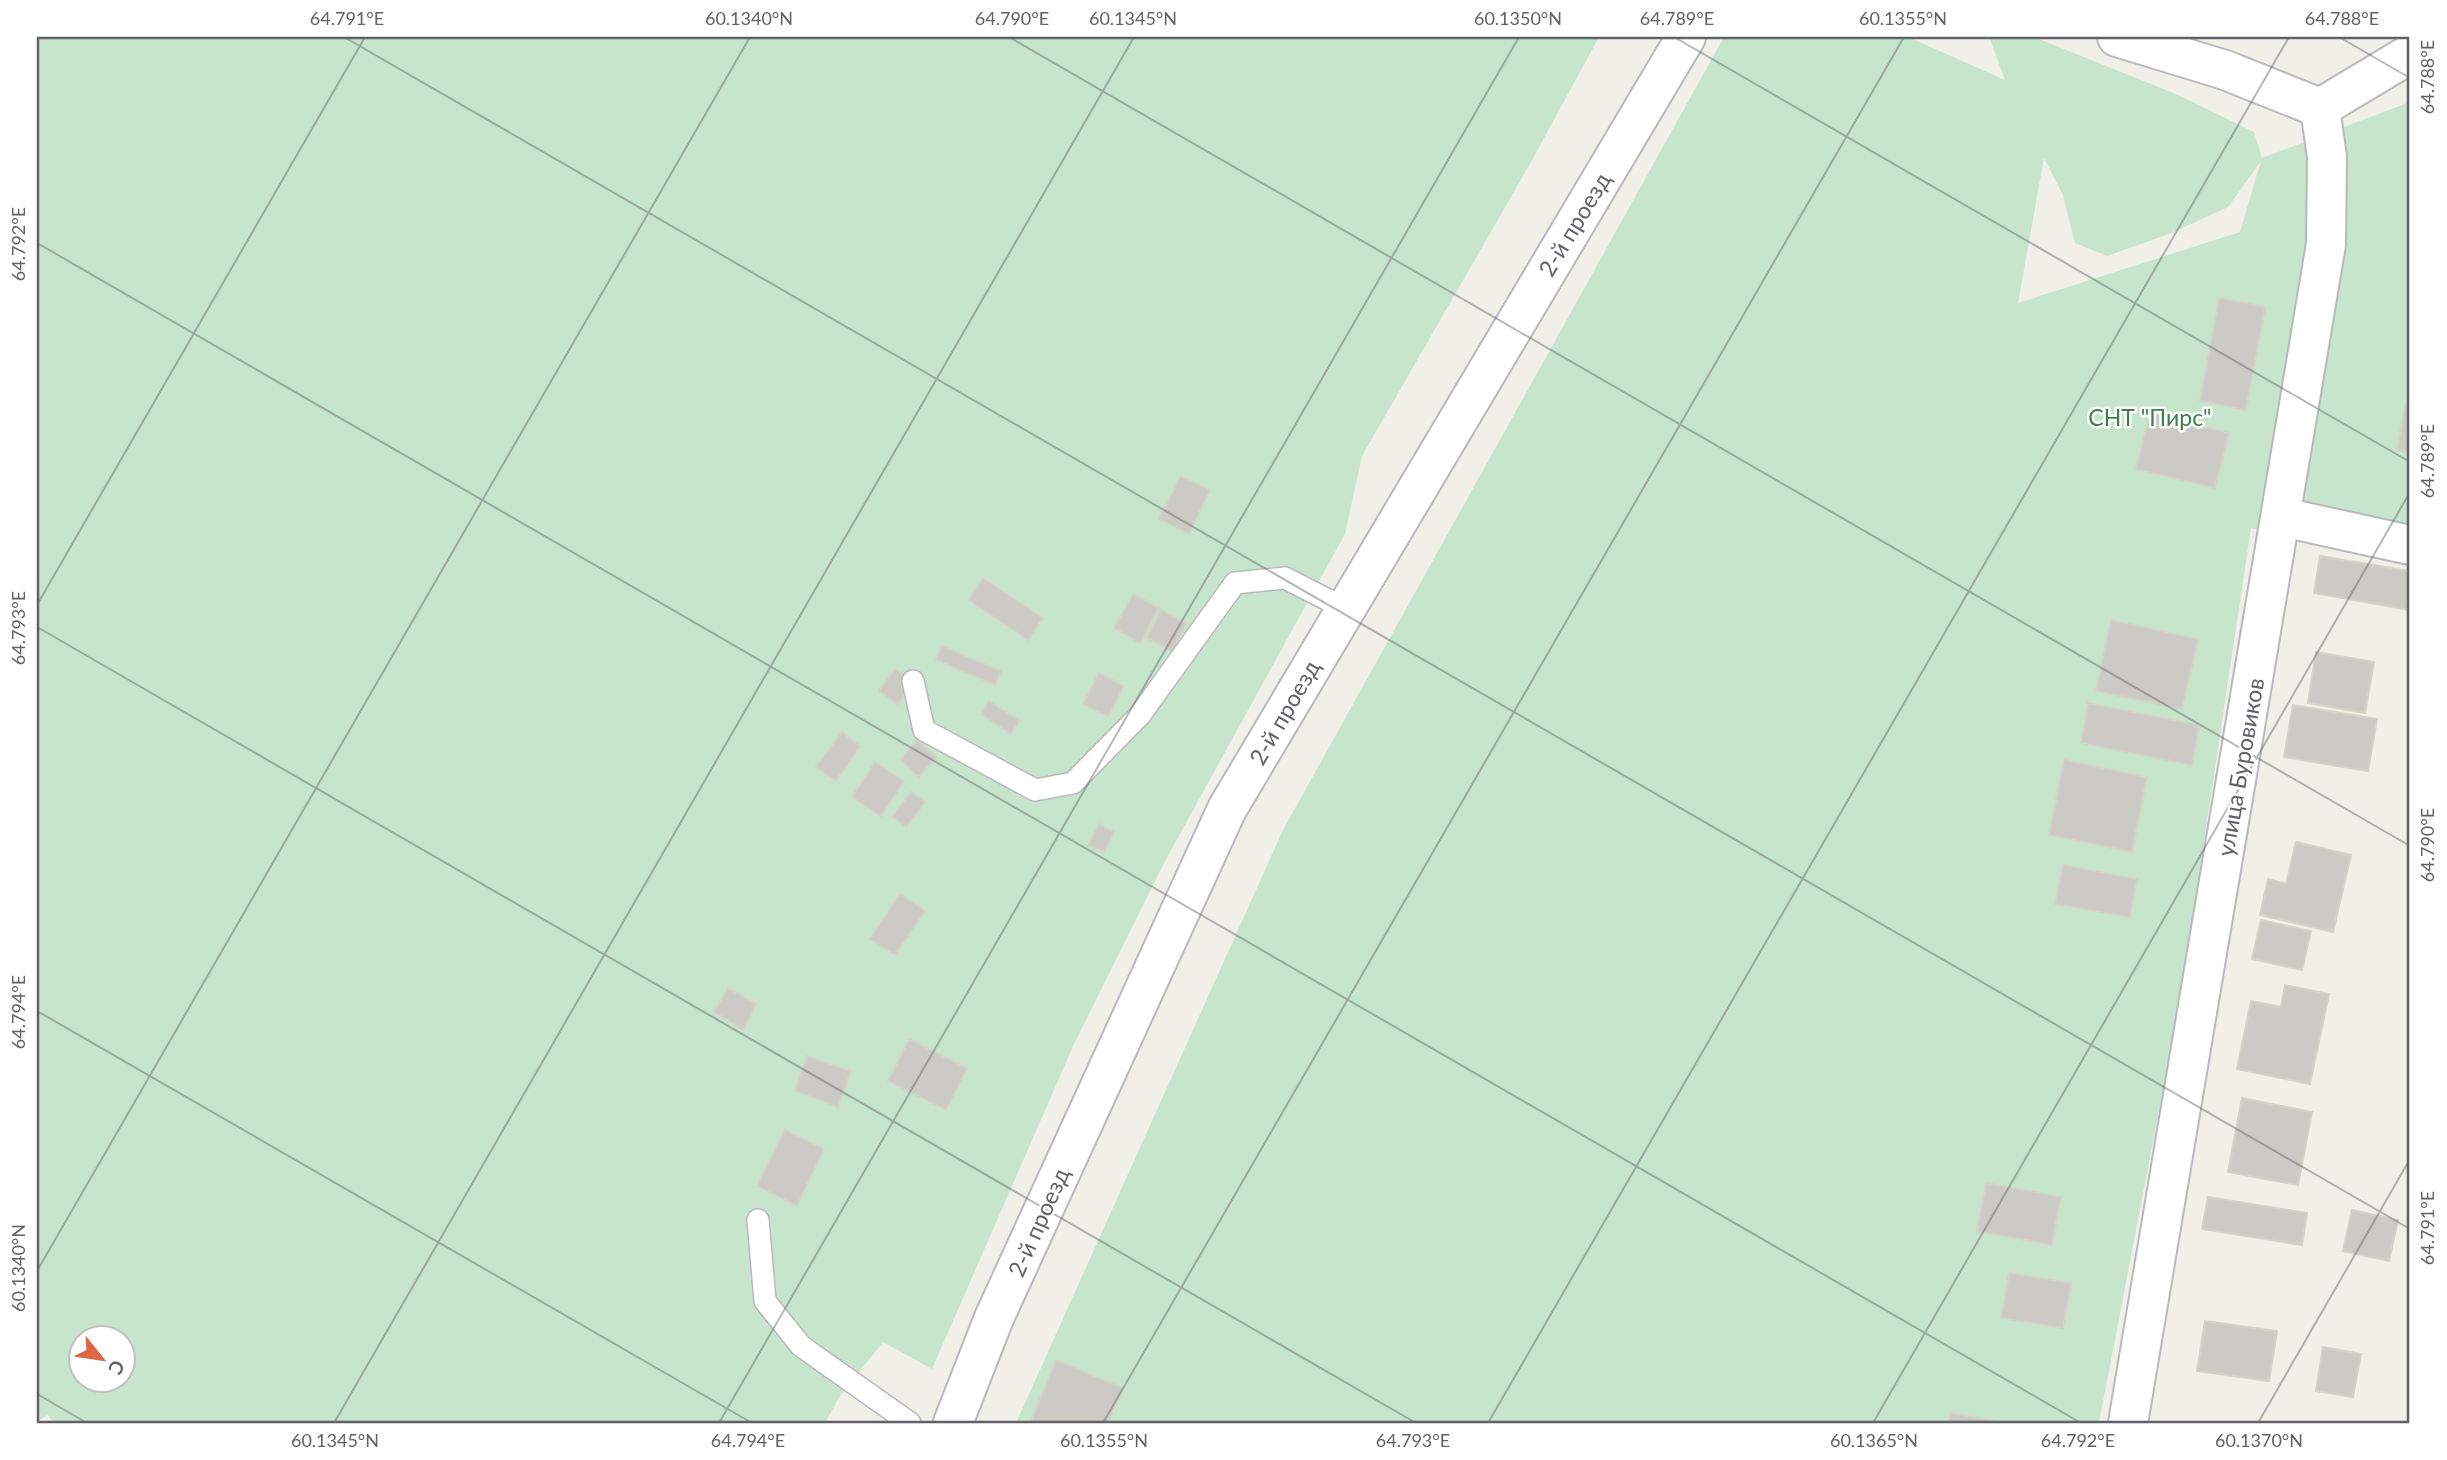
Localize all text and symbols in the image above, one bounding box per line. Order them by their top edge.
text: 64.791°E [310,7,384,29]
text: 60.1340°N [705,7,793,29]
text: 64.790°E [975,7,1049,29]
text: 60.1345°N [1089,7,1177,29]
text: 60.1350°N [1474,7,1562,29]
text: 64.789°E [1640,7,1714,29]
text: 60.1355°N [1859,7,1947,29]
text: 64.788°E [2305,7,2379,29]
text: 64.788°E [2416,40,2438,114]
street label: 2-й проезд [1532,167,1616,281]
text: 64.792°E [7,207,29,281]
park label: СНТ "Пирс" [2088,403,2212,431]
text: 64.789°E [2416,424,2438,498]
text: 64.793°E [7,591,29,665]
street label: 2-й проезд [1243,655,1325,769]
street label: улица Буровиков [2211,676,2269,858]
text: 64.790°E [2416,808,2438,882]
text: 64.794°E [7,975,29,1049]
street label: 2-й проезд [1002,1163,1074,1281]
text: 64.791°E [2416,1191,2438,1265]
text: 60.1340°N [7,1224,29,1312]
north arrow [66,1324,136,1394]
text: С [104,1357,130,1379]
text: 60.1345°N [291,1429,379,1451]
text: 64.794°E [711,1429,785,1451]
text: 60.1355°N [1060,1429,1148,1451]
text: 64.793°E [1376,1429,1450,1451]
text: 60.1365°N [1830,1429,1918,1451]
text: 64.792°E [2041,1429,2115,1451]
text: 60.1370°N [2215,1429,2303,1451]

